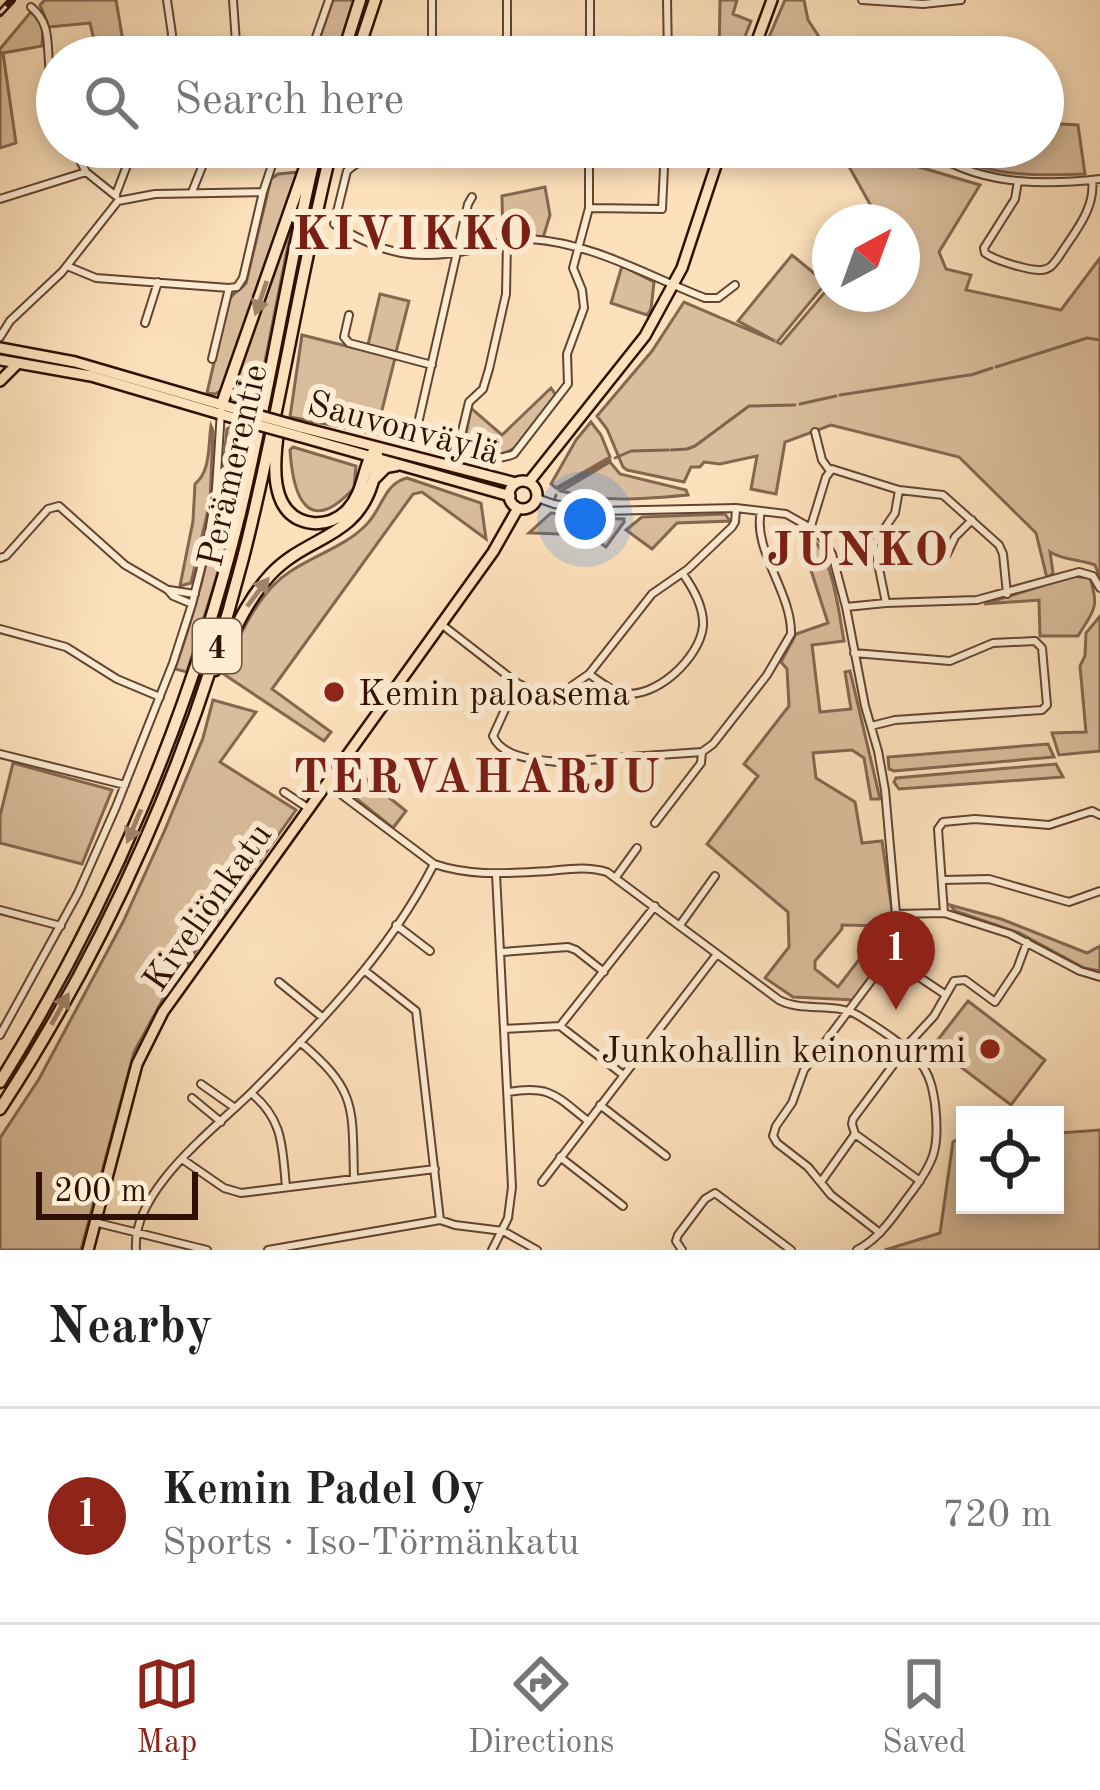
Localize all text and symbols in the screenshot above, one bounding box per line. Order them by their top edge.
search box [36,36,1064,168]
icon: search [78,69,144,135]
text: Search here [174,79,404,124]
north arrow [812,204,920,312]
district label: KIVIKKO [292,212,536,260]
one-way arrow [251,280,269,316]
street label: Perämerentie [194,361,276,571]
street label: Sauvonväylä [303,387,503,473]
your location [555,489,615,549]
district label: JUNKO [767,528,951,576]
one-way arrow [245,576,270,607]
road number: 4 [193,619,241,673]
place label: Kemin paloasema [358,678,630,714]
marker: Kemin paloasema [321,679,347,705]
district label: TERVAHARJU [293,755,663,803]
one-way arrow [124,808,143,844]
street label: Kiveliönkatu [138,818,280,999]
pin: 1 [857,911,935,1010]
one-way arrow [49,991,70,1026]
place label: Junkohallin keinonurmi [601,1035,966,1071]
marker: Junkohallin keinonurmi [977,1036,1003,1062]
map controls [956,1106,1064,1214]
button: locate [956,1106,1064,1214]
scale bar [36,1166,198,1219]
text: 200 m [54,1176,147,1209]
text: Nearby [48,1303,213,1354]
text: Kemin Padel Oy [162,1469,485,1514]
text: 1 [76,1496,98,1535]
text: 720 m [942,1496,1052,1535]
text: Sports · Iso-Törmänkatu [162,1524,580,1563]
tab: Map [134,1651,200,1764]
tab: Directions [468,1651,614,1764]
tab: Saved [882,1651,966,1764]

